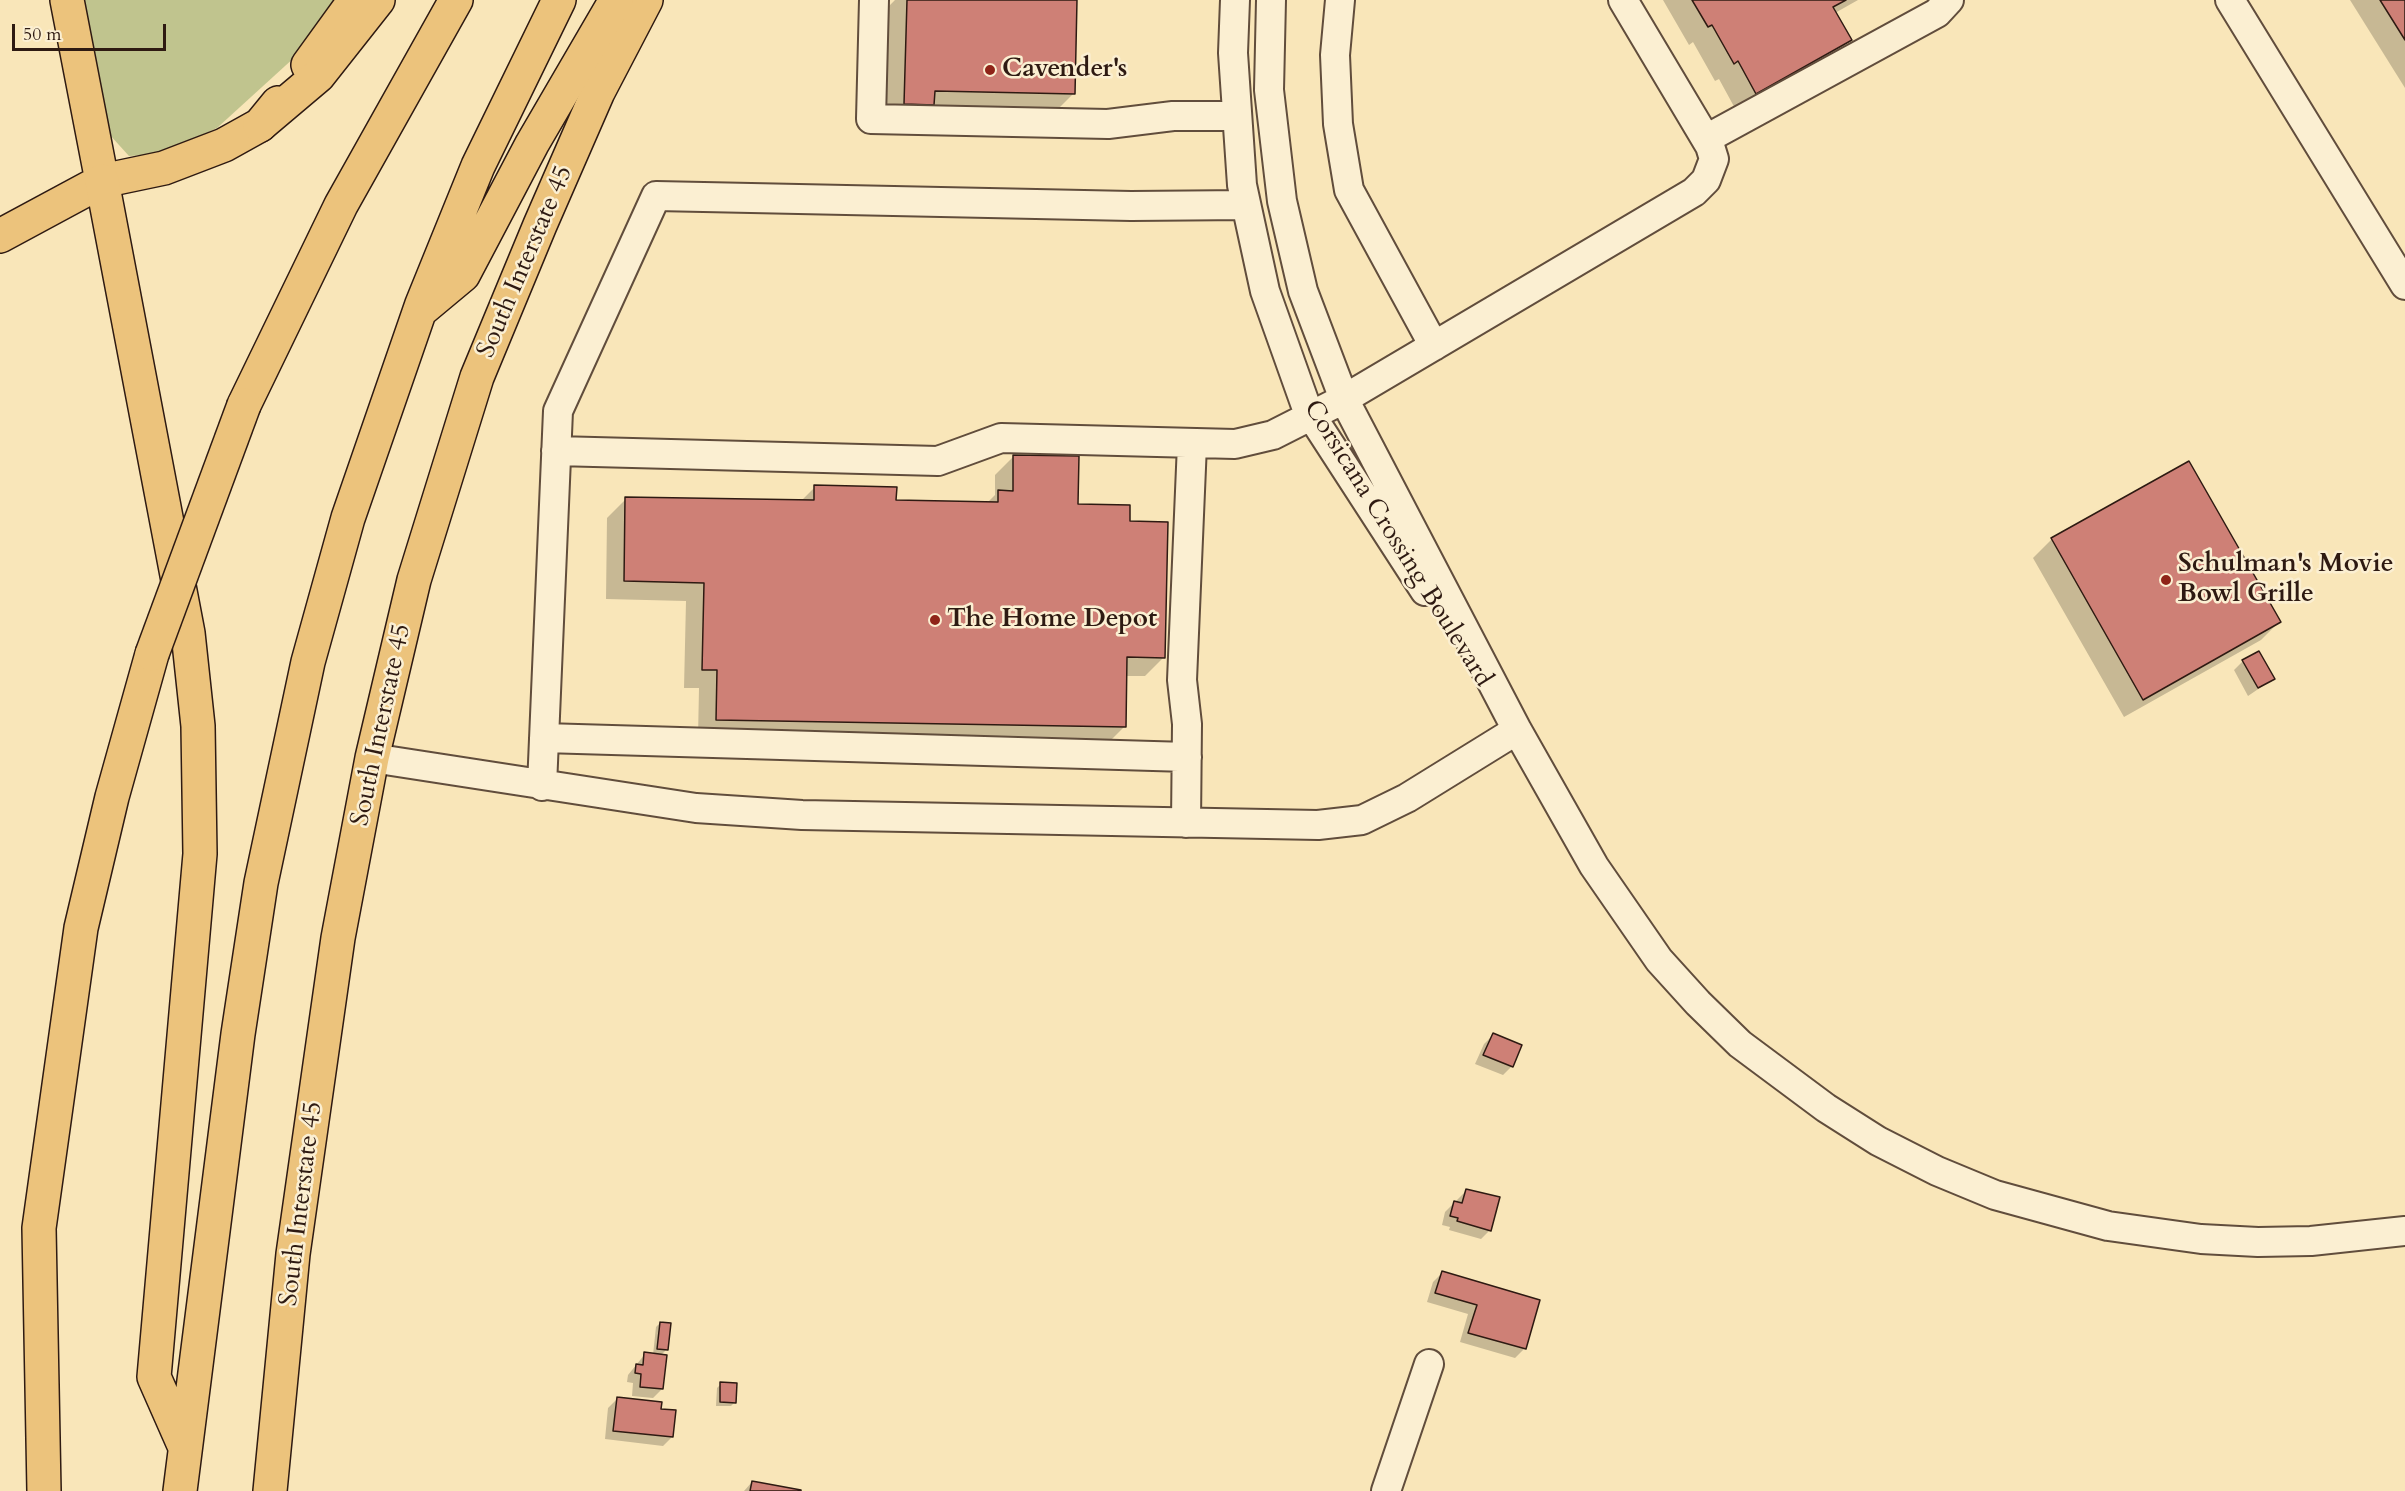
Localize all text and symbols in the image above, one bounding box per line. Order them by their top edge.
scale bar [15,12,170,50]
text: 50 m [23,22,62,47]
place label: Cavender's [1002,54,1127,86]
marker: Cavender's [983,63,997,77]
street label: South Interstate 45 [471,161,581,363]
street label: Corsicana Crossing Boulevard [1296,395,1498,693]
place label: Schulman's Movie Bowl Grille [2178,549,2394,610]
marker: Schulman's Movie Bowl Grille [2159,573,2173,587]
place label: The Home Depot [947,604,1157,636]
marker: The Home Depot [928,613,942,627]
street label: South Interstate 45 [345,621,419,829]
street label: South Interstate 45 [274,1100,330,1308]

